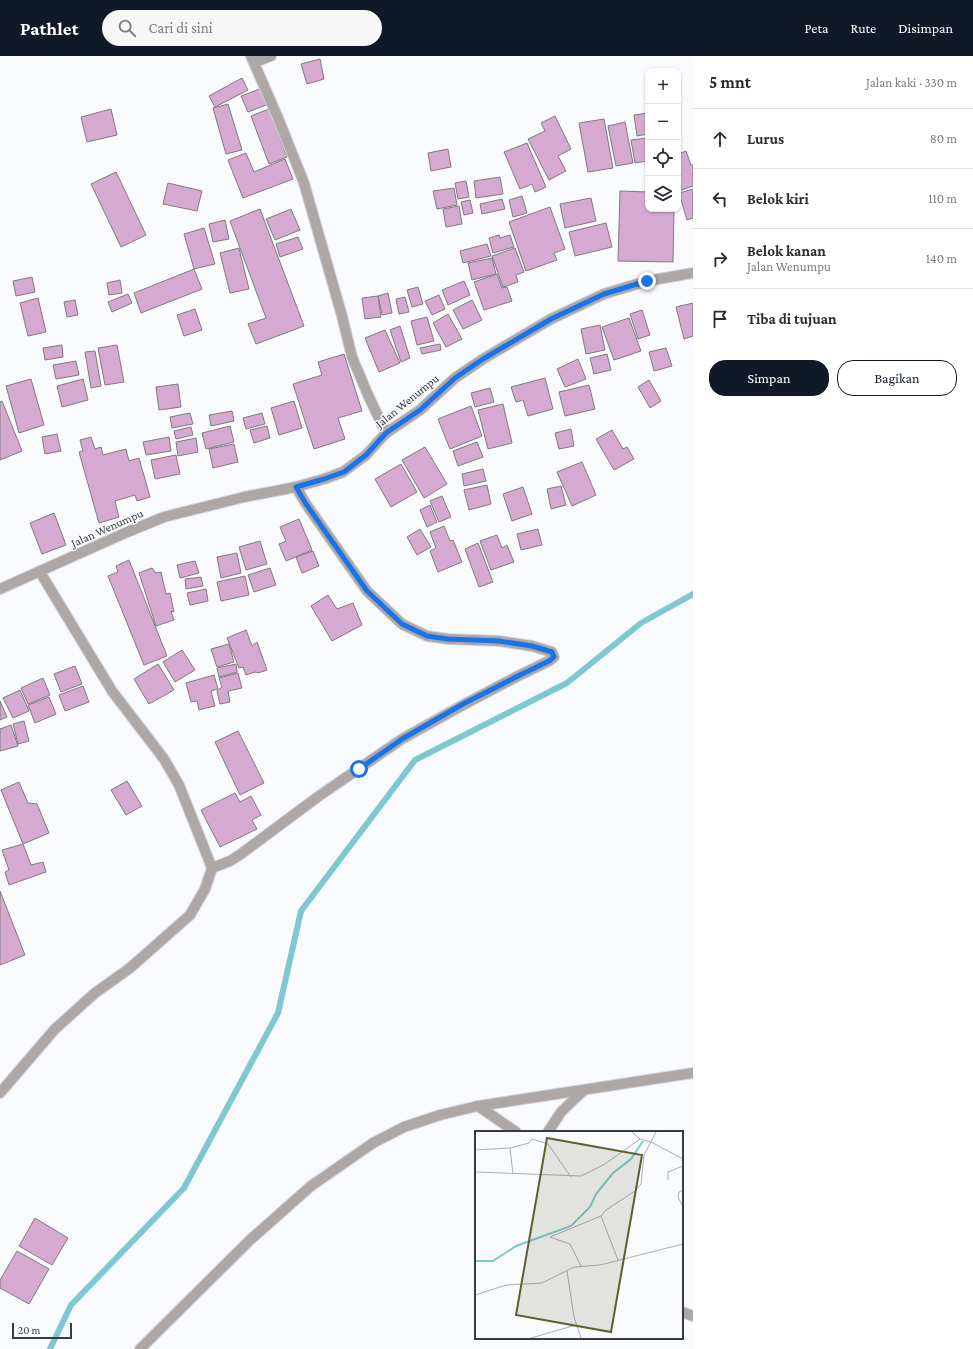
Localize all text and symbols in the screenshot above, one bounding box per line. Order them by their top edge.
search box [102,10,382,46]
icon: search [116,17,138,39]
text: Pathlet [20,18,78,39]
text: Cari di sini [148,20,213,36]
text: Peta [805,20,829,36]
text: Rute [851,20,876,36]
text: Disimpan [898,20,953,36]
map controls [645,68,681,212]
button: + [645,68,681,104]
text: 5 mnt [709,73,751,92]
text: Jalan kaki · 330 m [866,75,957,90]
button: − [645,104,681,140]
icon: ahead [709,128,731,150]
text: Lurus [747,131,784,147]
text: 80 m [930,131,957,146]
button: locate [645,140,681,176]
button: layers [645,176,681,212]
icon: left [709,188,731,210]
text: Belok kiri [747,191,809,207]
text: 110 m [928,191,957,206]
text: Belok kanan [747,243,826,259]
icon: right [709,248,731,270]
text: 140 m [926,251,957,266]
text: Jalan Wenumpu [747,259,831,274]
route end [638,272,656,290]
icon: arrive [709,308,731,330]
text: Tiba di tujuan [747,311,837,327]
button: Simpan [709,360,829,396]
button: Bagikan [837,360,957,396]
street label: Jalan Wenumpu [372,371,442,431]
street label: Jalan Wenumpu [68,506,146,551]
route start [350,760,368,778]
inset map [475,1131,683,1339]
scale bar [12,1321,72,1340]
text: 20 m [18,1324,40,1336]

